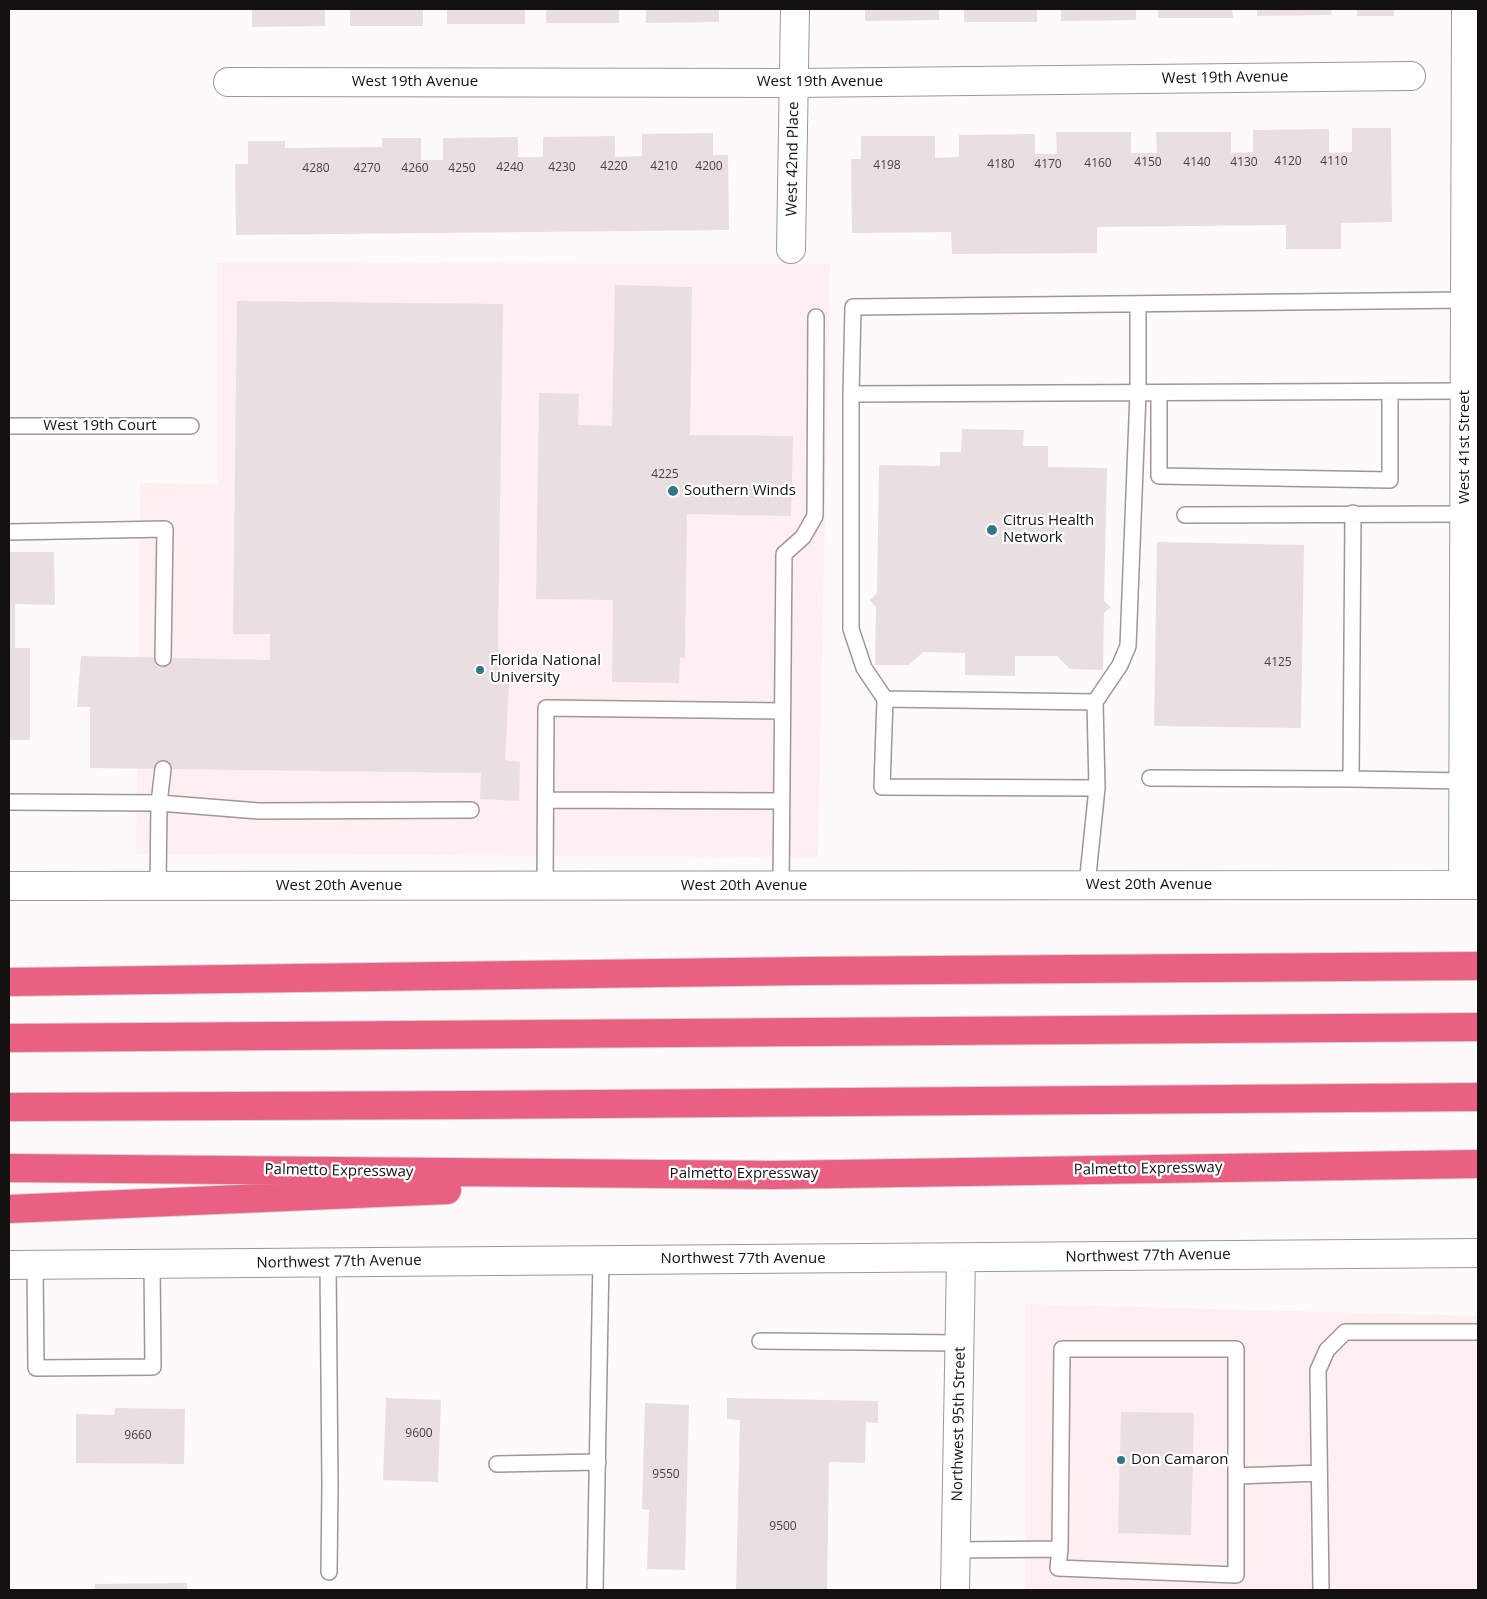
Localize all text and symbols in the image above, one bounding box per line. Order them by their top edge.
street label: West 19th Avenue [1162,68,1288,88]
street label: West 19th Avenue [352,73,478,91]
street label: West 19th Avenue [757,73,883,91]
street label: West 42nd Place [783,101,803,217]
house number: 4120 [1274,155,1302,169]
house number: 4110 [1320,155,1348,169]
house number: 4150 [1134,156,1162,170]
house number: 4140 [1183,156,1211,170]
house number: 4130 [1230,156,1258,170]
house number: 4160 [1084,157,1112,171]
house number: 4180 [987,158,1015,172]
house number: 4170 [1034,158,1062,172]
house number: 4198 [873,159,901,173]
house number: 4220 [600,160,628,174]
house number: 4210 [650,160,678,174]
house number: 4200 [695,160,723,174]
house number: 4240 [496,161,524,175]
house number: 4230 [548,161,576,175]
house number: 4280 [302,162,330,176]
house number: 4270 [353,162,381,176]
house number: 4260 [401,162,429,176]
house number: 4250 [448,162,476,176]
street label: West 41st Street [1456,390,1474,504]
street label: West 19th Court [43,417,157,435]
house number: 4225 [651,468,679,482]
place label: Southern Winds [684,482,796,500]
marker: Southern Winds [666,484,680,498]
place label: Citrus Health Network [1003,512,1094,547]
marker: Citrus Health Network [985,523,999,537]
place label: Florida National University [490,652,601,687]
house number: 4125 [1264,656,1292,670]
marker: Florida National University [474,664,486,676]
street label: West 20th Avenue [1086,876,1212,894]
street label: West 20th Avenue [276,877,402,895]
street label: West 20th Avenue [681,877,807,895]
street label: Palmetto Expressway [1073,1159,1223,1179]
street label: Palmetto Expressway [264,1161,414,1181]
street label: Palmetto Expressway [670,1165,818,1183]
street label: Northwest 77th Avenue [1065,1246,1231,1266]
street label: Northwest 77th Avenue [660,1250,826,1268]
street label: Northwest 77th Avenue [256,1252,422,1272]
street label: Northwest 95th Street [949,1346,969,1502]
house number: 9600 [405,1427,433,1441]
house number: 9660 [124,1429,152,1443]
place label: Don Camaron [1131,1451,1228,1469]
marker: Don Camaron [1115,1454,1127,1466]
house number: 9550 [652,1468,680,1482]
house number: 9500 [769,1520,797,1534]

